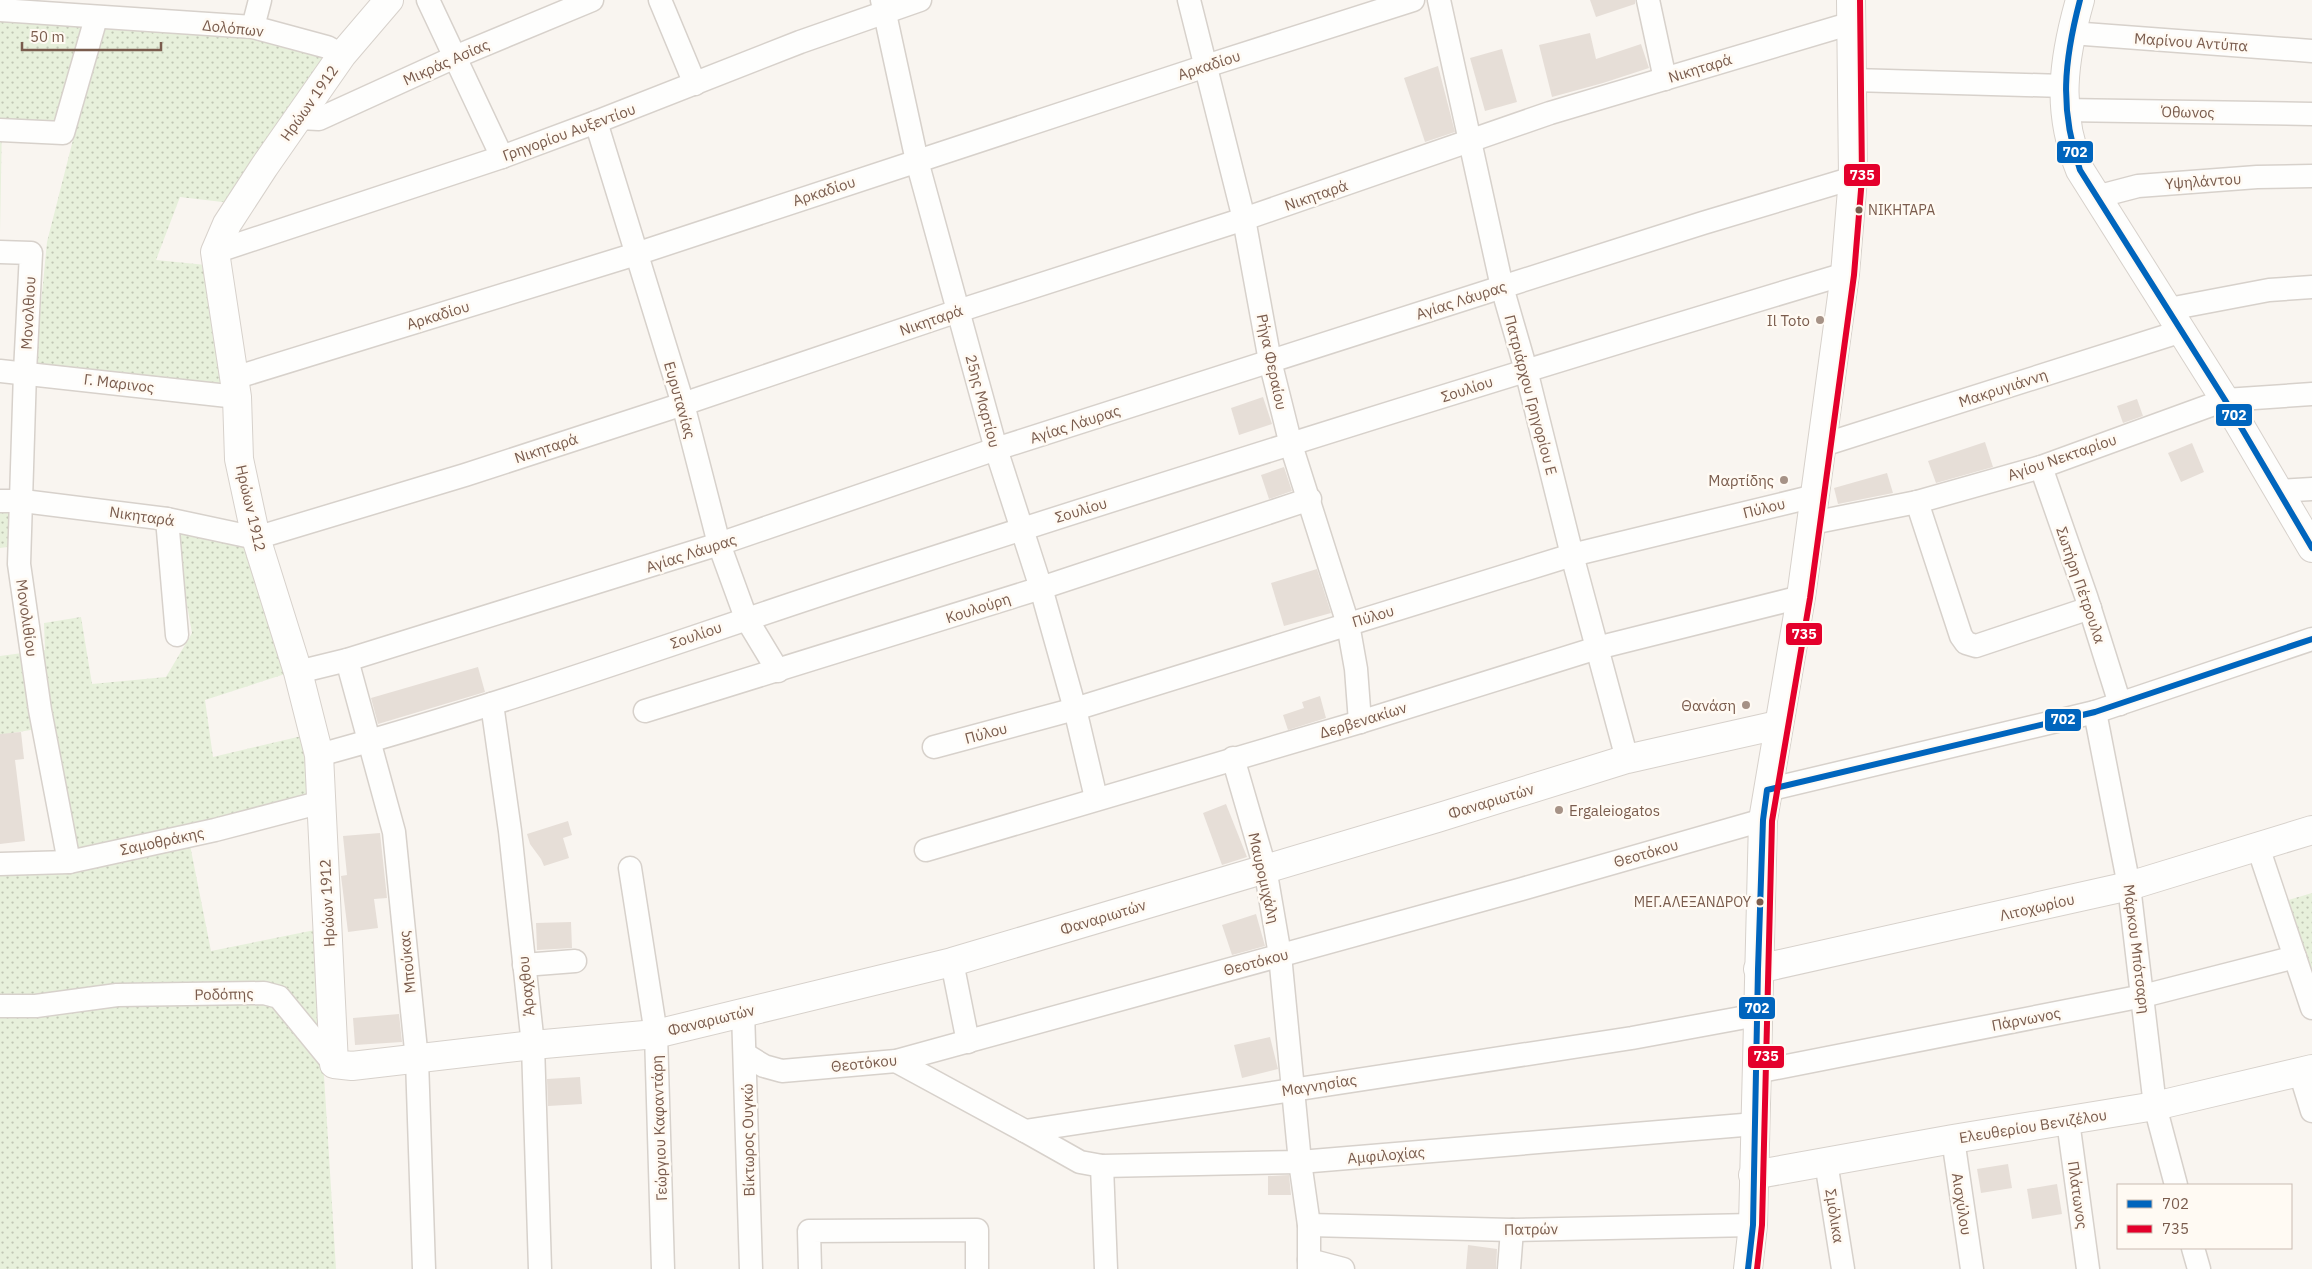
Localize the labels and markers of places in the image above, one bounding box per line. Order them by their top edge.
place label: ΝΙΚΗΤΑΡΑ [1868,201,1935,219]
marker: ΝΙΚΗΤΑΡΑ [1854,205,1864,215]
place label: Il Toto [1767,311,1810,330]
marker: Il Toto [1814,314,1826,326]
place label: Μαρτίδης [1708,471,1774,490]
marker: Μαρτίδης [1778,474,1790,486]
place label: Θανάση [1681,696,1736,715]
marker: Θανάση [1740,699,1752,711]
place label: Ergaleiogatos [1569,801,1660,820]
marker: Ergaleiogatos [1553,804,1565,816]
place label: ΜΕΓ.ΑΛΕΞΑΝΔΡΟΥ [1634,893,1752,911]
marker: ΜΕΓ.ΑΛΕΞΑΝΔΡΟΥ [1755,897,1765,907]

